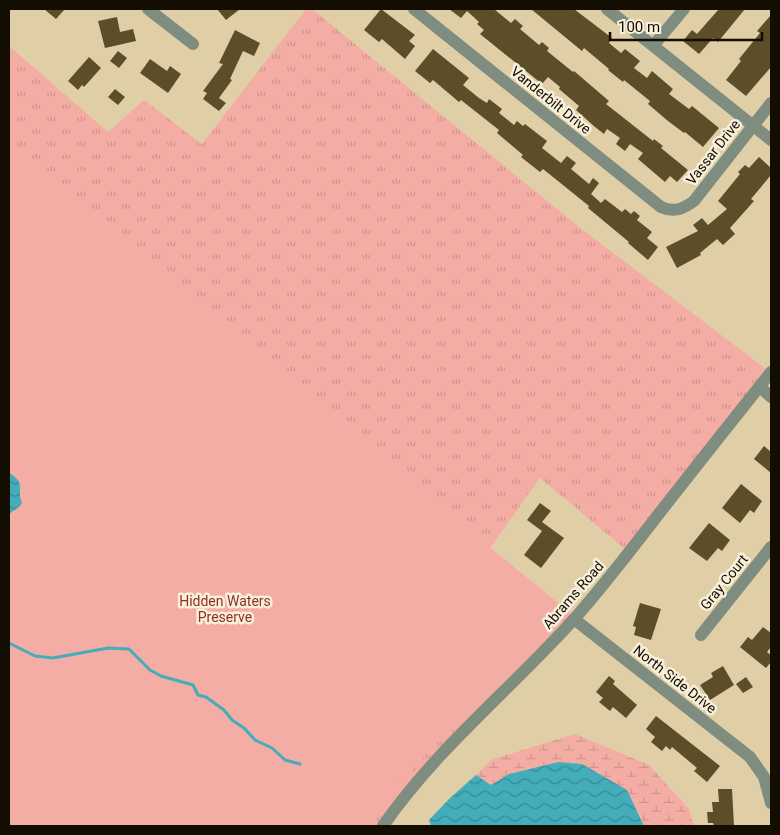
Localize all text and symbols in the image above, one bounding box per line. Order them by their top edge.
scale bar [610,10,762,42]
text: 100 m [618,18,660,36]
street label: Vanderbilt Drive [508,63,594,137]
street label: Vassar Drive [683,116,743,188]
street label: Gray Court [697,551,751,613]
street label: Abrams Road [539,558,607,632]
park label: Hidden Waters Preserve [179,593,271,625]
street label: North Side Drive [630,642,720,716]

